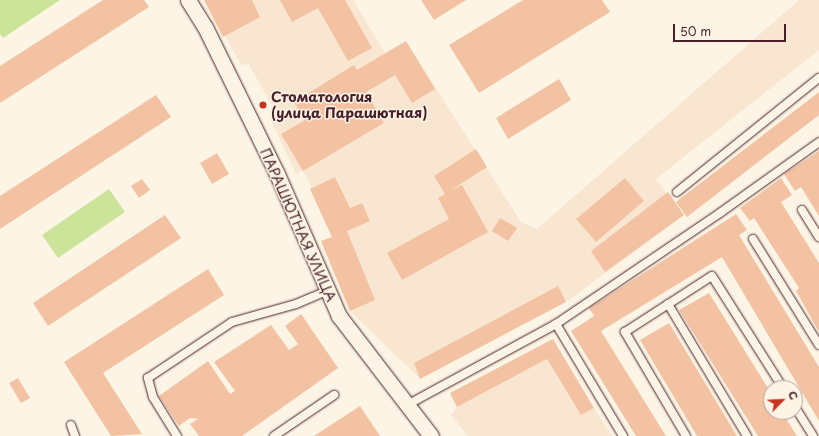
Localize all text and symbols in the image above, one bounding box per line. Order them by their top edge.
scale bar [675,16,788,42]
text: 50 m [680,22,711,40]
place label: Стоматология (улица Парашютная) [271,89,428,122]
marker: Стоматология (улица Парашютная) [258,100,268,110]
street label: ПАРАШЮТНАЯ УЛИЦА [257,146,339,304]
north arrow [763,380,803,420]
text: С [784,388,803,403]

